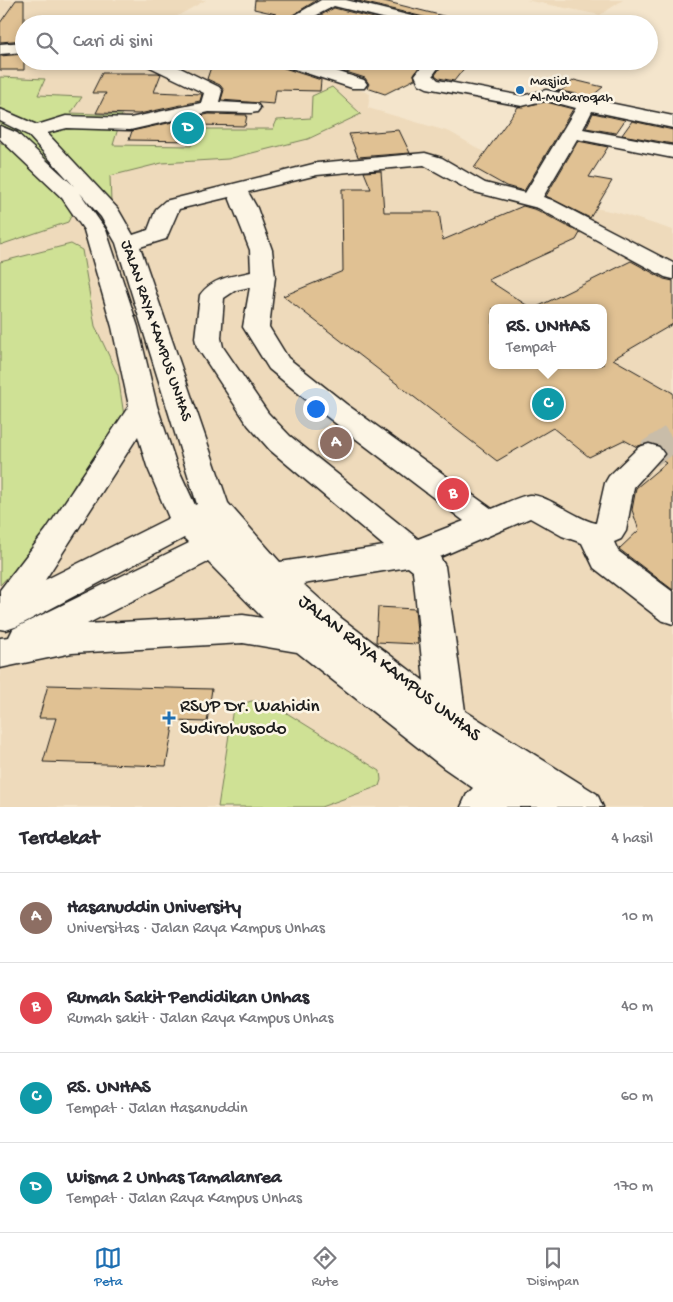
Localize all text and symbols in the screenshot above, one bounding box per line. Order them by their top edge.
search box [15,15,658,70]
icon: search [33,29,61,57]
text: Cari di sini [73,31,153,54]
place label: Masjid Al-Mubaroqah [530,74,614,107]
marker: Masjid Al-Mubaroqah [514,84,526,96]
pin: D [172,109,204,147]
street label: JALAN RAYA KAMPUS UNHAS [115,238,195,425]
popup [489,304,607,369]
text: RS. UNHAS [506,316,590,339]
text: Tempat [506,339,555,358]
pin: C [532,385,564,423]
your location [303,396,329,422]
pin: A [320,424,352,462]
pin: B [437,475,469,513]
street label: JALAN RAYA KAMPUS UNHAS [293,590,485,748]
place label: RSUP Dr. Wahidin Sudirohusodo [180,696,320,741]
marker: RSUP Dr. Wahidin Sudirohusodo [162,711,176,725]
text: Terdekat [20,827,99,852]
text: 4 hasil [611,830,653,849]
text: Hasanuddin University [67,897,241,920]
text: A [31,908,41,927]
text: 10 m [622,908,653,927]
text: Universitas · Jalan Raya Kampus Unhas [67,920,325,939]
text: Rumah Sakit Pendidikan Unhas [67,987,309,1010]
text: B [32,998,40,1017]
text: 40 m [621,998,653,1017]
text: Rumah sakit · Jalan Raya Kampus Unhas [67,1010,333,1029]
text: RS. UNHAS [67,1077,150,1100]
text: C [32,1088,40,1107]
text: 60 m [621,1088,653,1107]
text: Tempat · Jalan Hasanuddin [67,1100,248,1119]
text: Wisma 2 Unhas Tamalanrea [67,1167,282,1190]
text: D [31,1178,41,1197]
text: 170 m [614,1178,653,1197]
text: Tempat · Jalan Raya Kampus Unhas [67,1190,302,1209]
tab: Peta [94,1244,123,1291]
tab: Rute [311,1244,339,1291]
tab: Disimpan [527,1244,579,1291]

